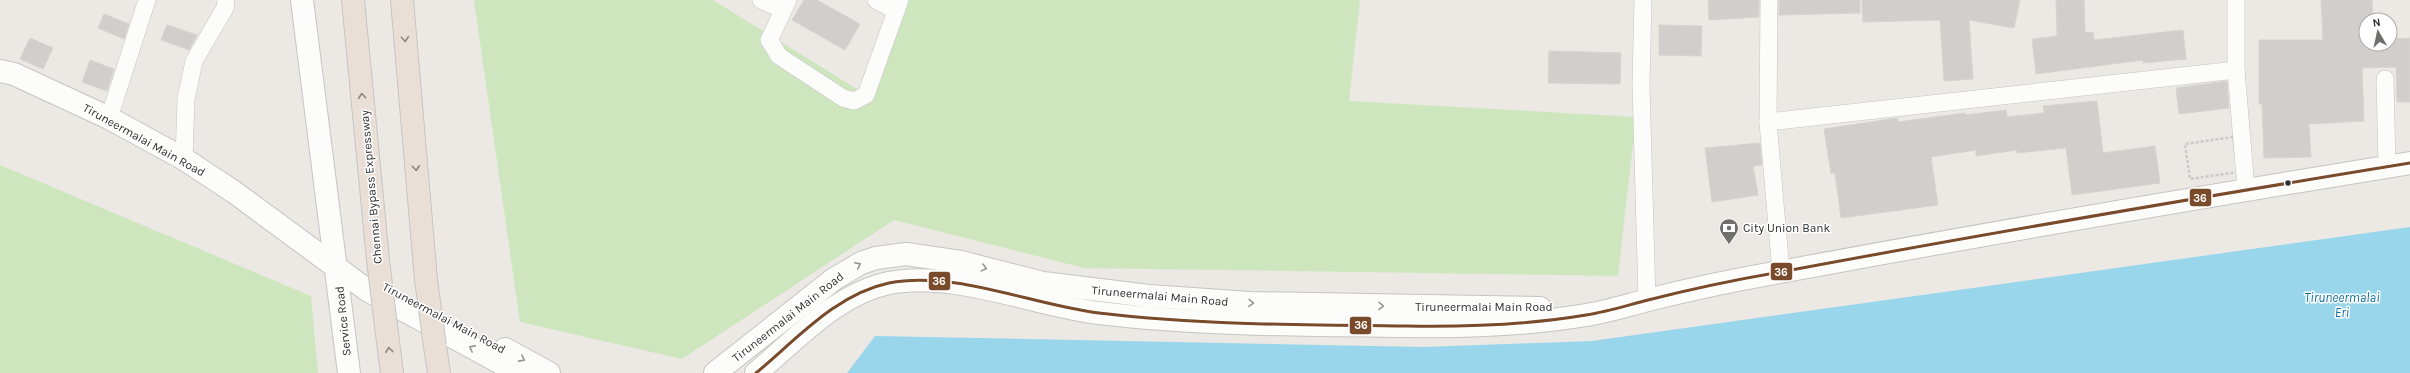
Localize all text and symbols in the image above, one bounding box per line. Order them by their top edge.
north arrow [2358,12,2398,52]
text: N [2372,16,2381,30]
one-way arrow [401,36,410,42]
one-way arrow [358,93,367,99]
street label: Tiruneermalai Main Road [81,101,207,179]
street label: Chennai Bypass Expressway [357,109,385,264]
one-way arrow [412,165,421,171]
unlabelled marker [2283,178,2293,188]
line badge: 36 [2189,188,2212,207]
text: 36 [2193,192,2207,205]
bank icon: City Union Bank [1718,217,1740,245]
place label: City Union Bank [1743,221,1830,235]
one-way arrow [854,262,861,270]
line badge: 36 [1770,262,1793,281]
one-way arrow [981,263,988,272]
text: 36 [1774,266,1788,279]
street label: Tiruneermalai Main Road [730,269,846,365]
line badge: 36 [928,271,951,291]
text: 36 [932,275,946,288]
street label: Tiruneermalai Main Road [380,280,508,356]
street label: Tiruneermalai Main Road [1091,283,1229,309]
street label: Service Road [332,285,354,357]
water label: Tiruneermalai Eri [2304,290,2380,320]
one-way arrow [1248,298,1254,307]
street label: Tiruneermalai Main Road [1415,300,1553,314]
one-way arrow [1378,302,1384,310]
line badge: 36 [1349,316,1372,335]
text: 36 [1354,319,1368,332]
one-way arrow [469,345,477,353]
one-way arrow [385,347,394,353]
one-way arrow [518,354,526,361]

